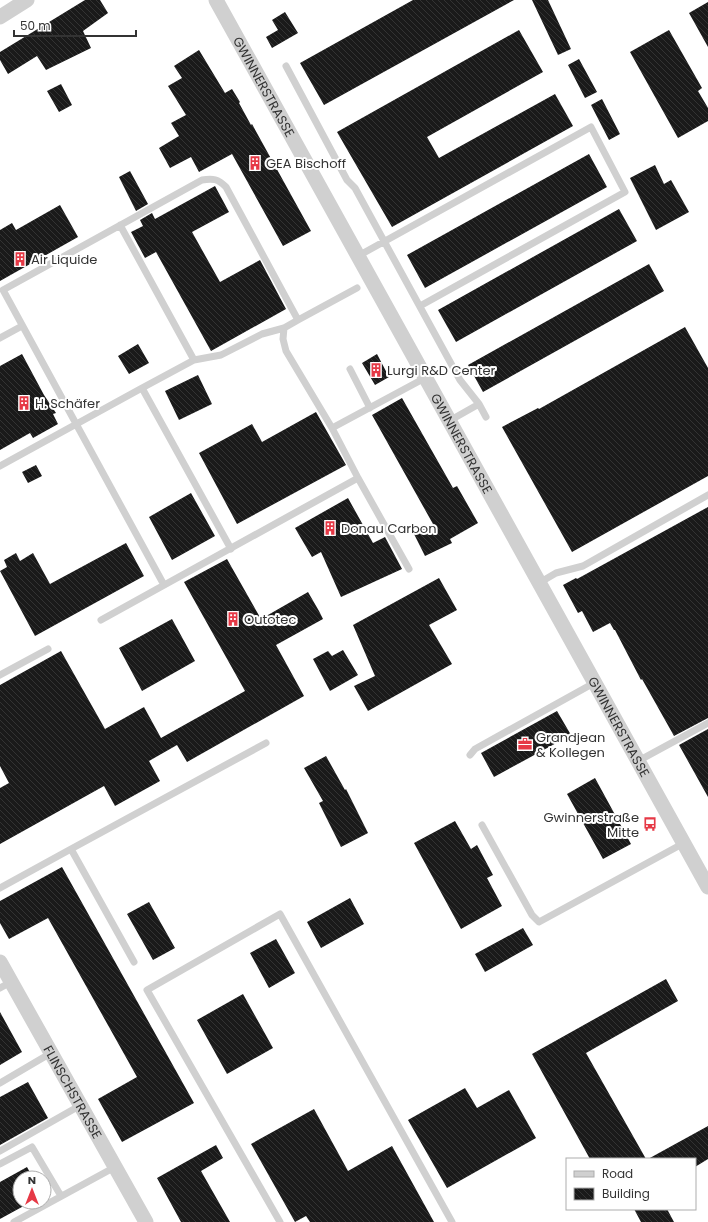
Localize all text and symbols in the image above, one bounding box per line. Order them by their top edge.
scale bar [14,12,136,38]
text: 50 m [20,17,51,34]
street label: GWINNERSTRASSE [228,33,299,140]
place label: GEA Bischoff [266,154,346,173]
building icon: GEA Bischoff [247,155,263,171]
place label: Air Liquide [31,250,97,269]
building icon: Air Liquide [12,251,28,267]
place label: Lurgi R&D Center [387,361,496,380]
building icon: Lurgi R&D Center [368,362,384,378]
street label: GWINNERSTRASSE [426,390,497,497]
place label: H. Schäfer [35,394,100,413]
building icon: H. Schäfer [16,395,32,411]
place label: Donau Carbon [341,519,437,538]
building icon: Donau Carbon [322,520,338,536]
place label: Outotec [244,610,296,629]
building icon: Outotec [225,611,241,627]
street label: GWINNERSTRASSE [583,673,654,781]
place label: Grandjean & Kollegen [536,728,605,762]
office icon: Grandjean & Kollegen [517,736,533,752]
place label: Gwinnerstraße Mitte [543,808,639,842]
bus stop icon: Gwinnerstraße Mitte [642,816,658,832]
street label: FLINSCHSTRASSE [39,1042,106,1142]
legend [566,1158,696,1210]
text: Road [602,1165,633,1182]
north arrow [12,1170,52,1210]
text: N [28,1172,36,1188]
text: Building [602,1185,650,1202]

